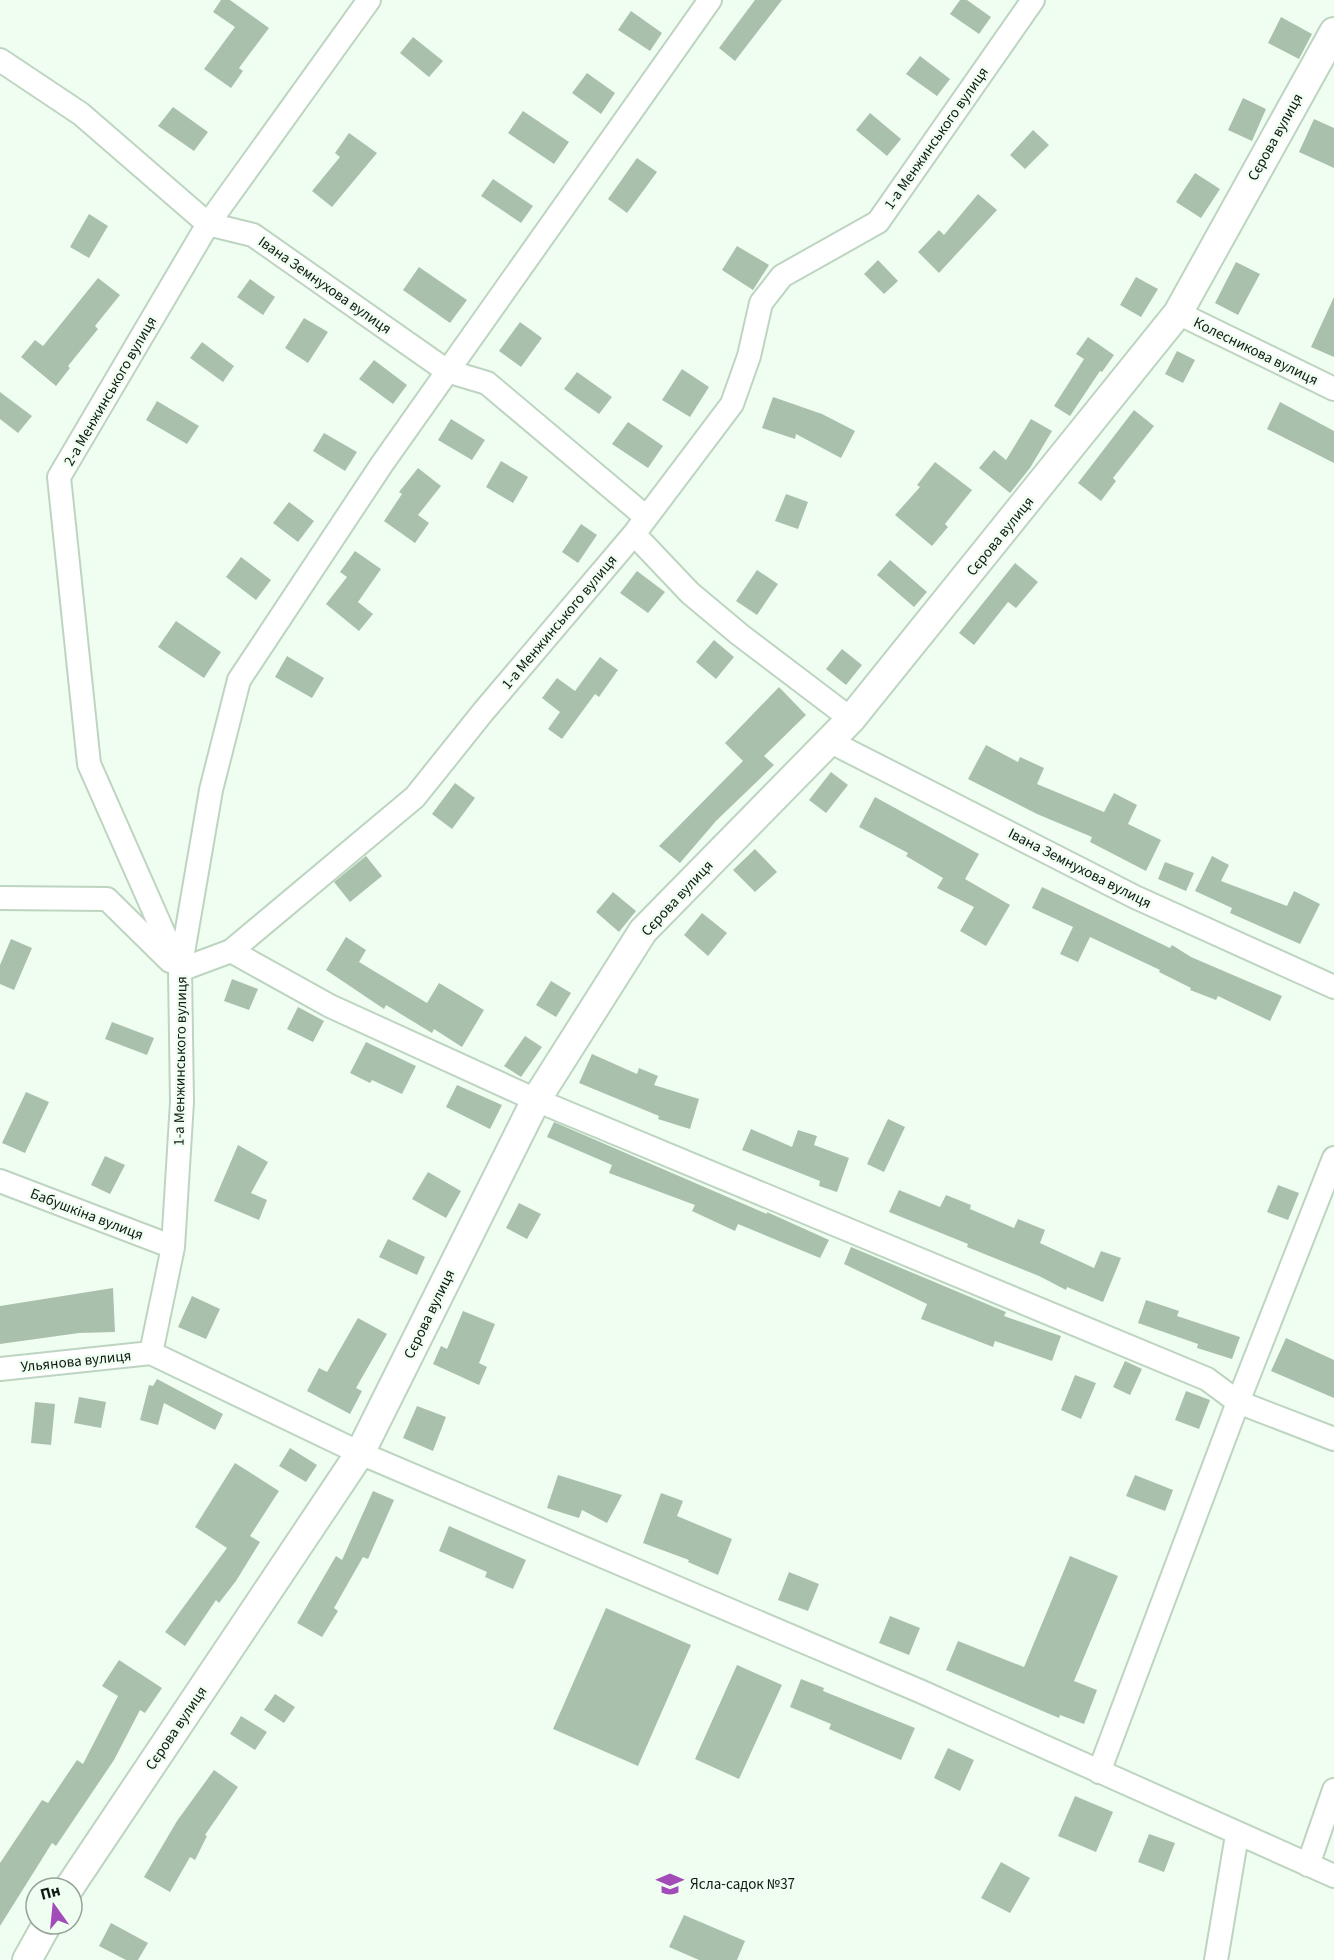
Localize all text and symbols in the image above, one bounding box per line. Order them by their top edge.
street label: 1-а Менжинського вулиця [879,63,994,214]
street label: Сєрова вулиця [1243,90,1308,185]
street label: Івана Земнухова вулиця [254,231,396,339]
street label: 2-а Менжинського вулиця [59,312,162,470]
street label: Колесникова вулиця [1190,312,1322,391]
street label: Сєрова вулиця [962,492,1039,581]
street label: 1-а Менжинського вулиця [497,551,622,694]
street label: Івана Земнухова вулиця [1004,823,1155,914]
street label: Сєрова вулиця [637,856,718,941]
street label: 1-а Менжинського вулиця [169,976,192,1146]
street label: Бабушкіна вулиця [27,1183,146,1246]
street label: Сєрова вулиця [399,1266,460,1362]
street label: Ульянова вулиця [20,1345,132,1378]
street label: Сєрова вулиця [141,1682,212,1774]
school or university icon: Ясла-садок №37 [655,1869,685,1899]
place label: Ясла-садок №37 [690,1874,795,1895]
north arrow [24,1876,84,1936]
text: Пн [38,1879,63,1906]

